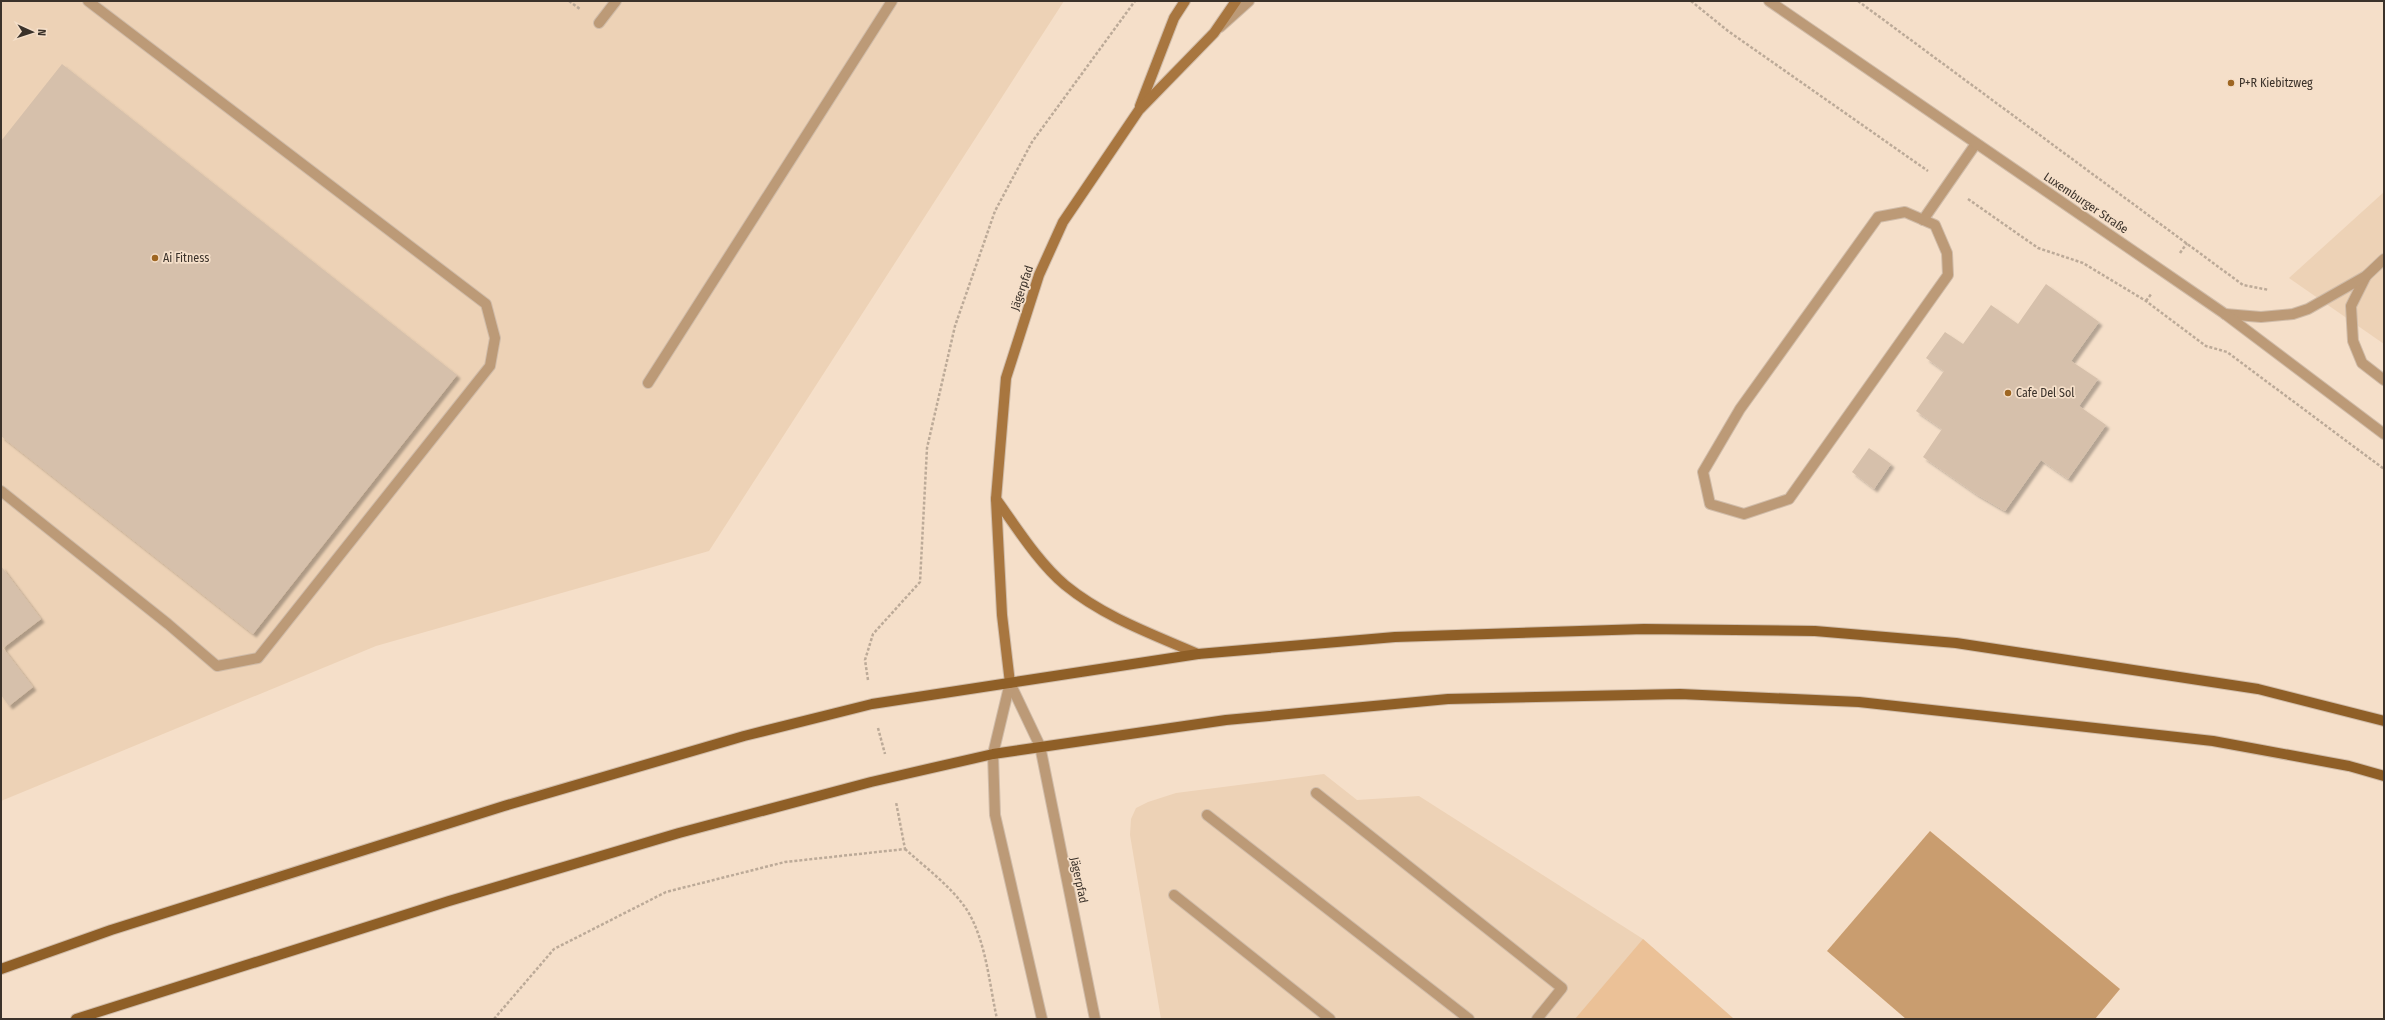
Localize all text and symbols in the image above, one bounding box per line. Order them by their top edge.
north arrow [12,12,52,52]
text: N [35,29,48,36]
place label: P+R Kiebitzweg [2239,76,2313,90]
marker: P+R Kiebitzweg [2226,78,2236,88]
street label: Luxemburger Straße [2041,170,2131,236]
place label: Ai Fitness [163,251,209,265]
marker: Ai Fitness [150,253,160,263]
street label: Jägerpfad [1008,264,1036,312]
place label: Cafe Del Sol [2016,386,2074,400]
marker: Cafe Del Sol [2003,388,2013,398]
street label: Jägerpfad [1067,856,1091,904]

